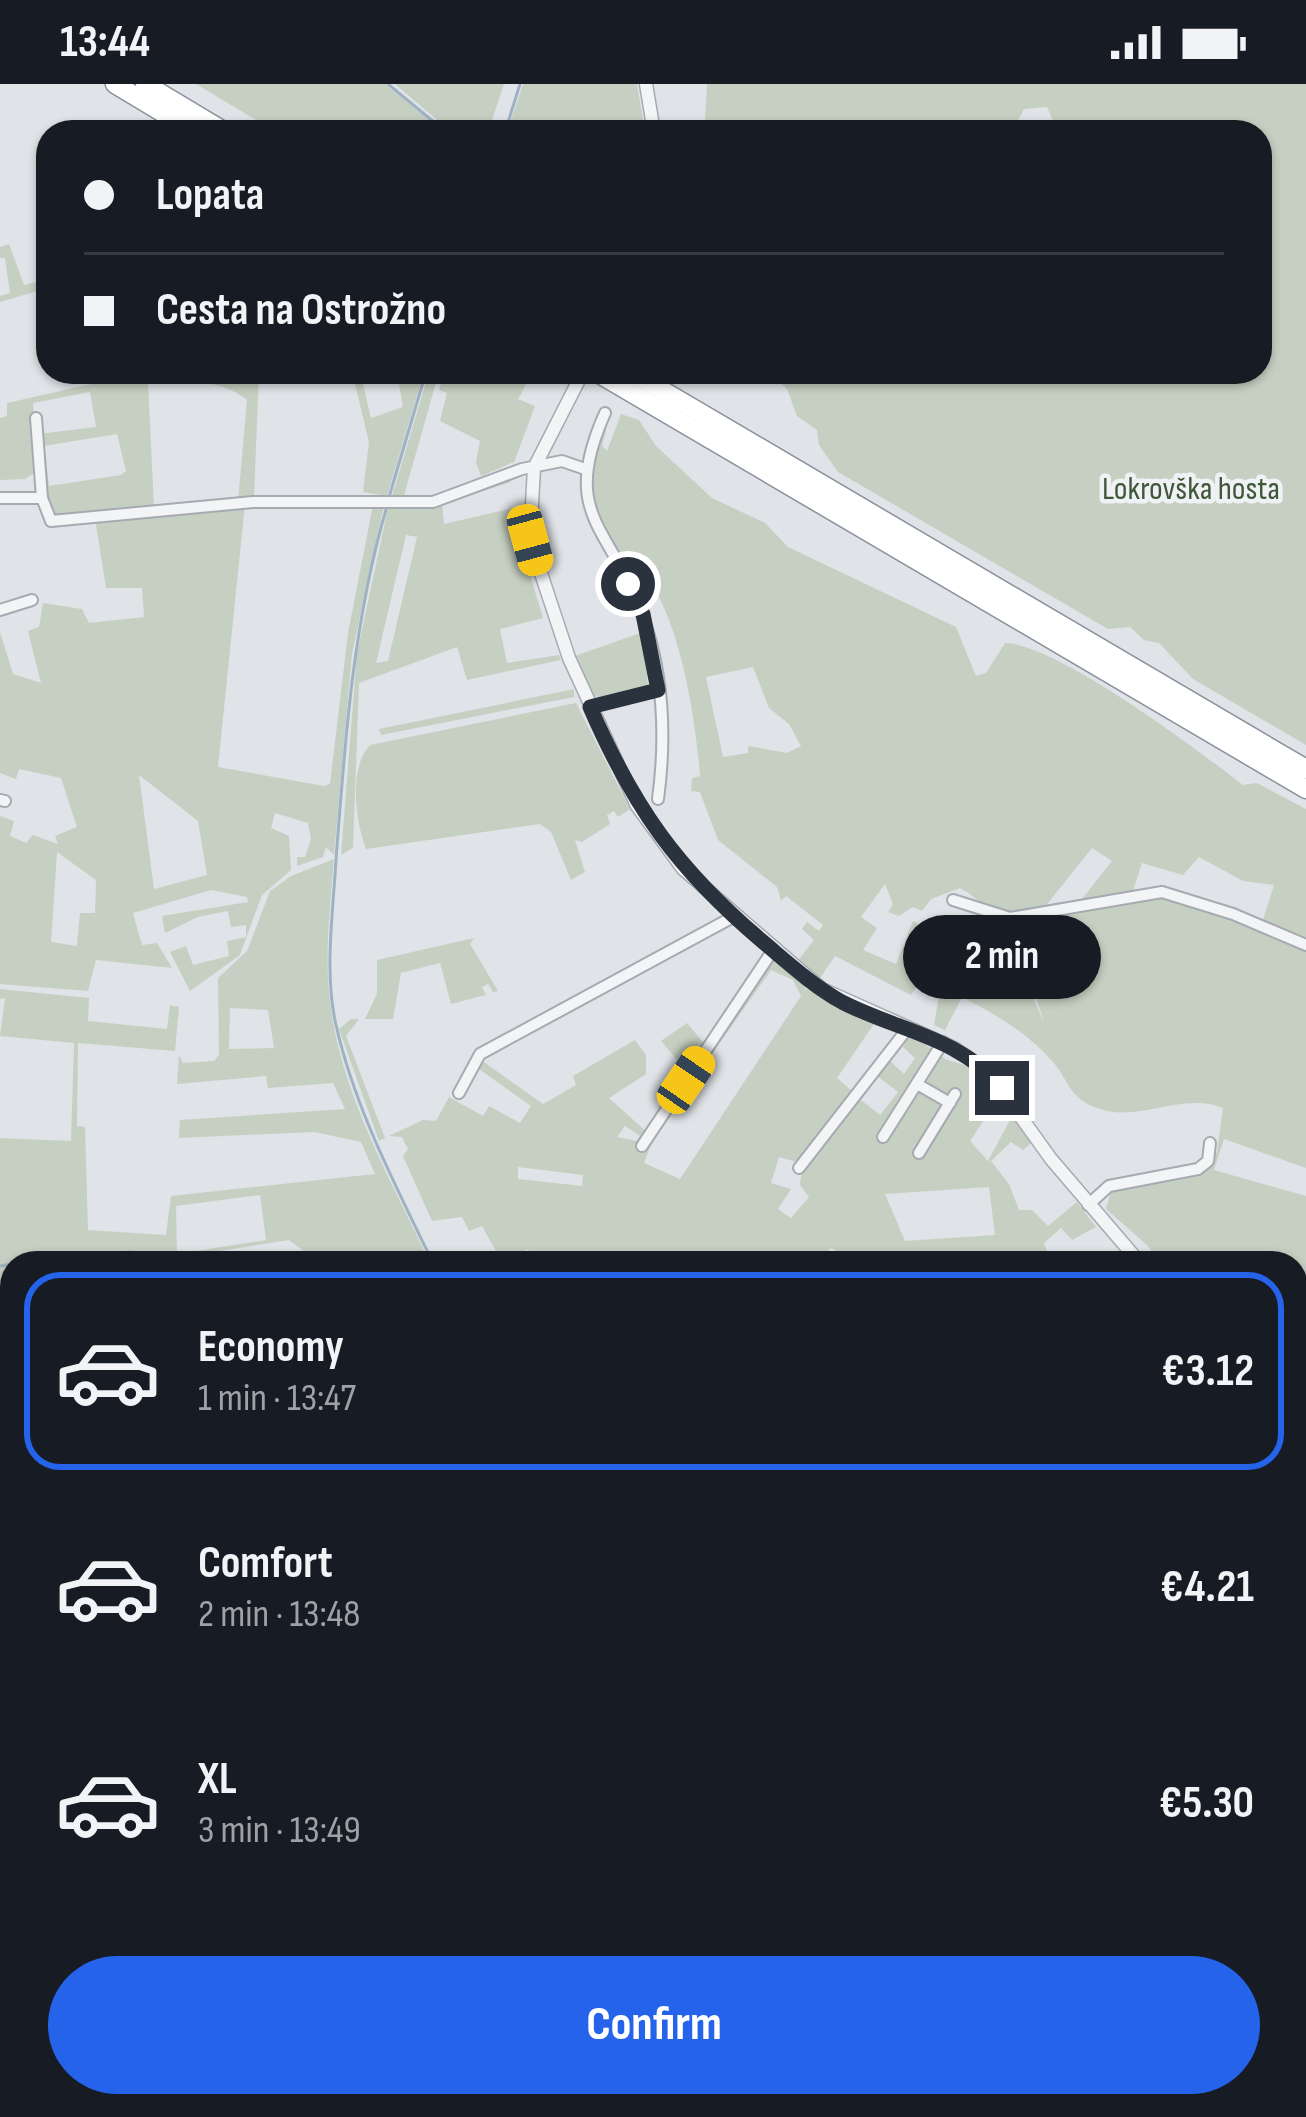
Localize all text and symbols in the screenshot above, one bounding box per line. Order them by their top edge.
text: 13:44 [60,15,150,70]
text: Lopata [156,168,264,223]
text: Cesta na Ostrožno [156,283,446,338]
park label: Lokrovška hosta [1102,469,1280,509]
car [503,501,557,579]
route start [601,557,655,611]
callout: 2 min [903,914,1101,998]
text: 2 min [965,933,1039,980]
car [651,1040,721,1120]
route end [975,1061,1029,1115]
icon: car [54,1317,162,1425]
text: Economy [198,1320,344,1375]
text: €3.12 [1162,1344,1254,1399]
text: 1 min · 13:47 [198,1375,356,1422]
icon: car [54,1533,162,1641]
text: Comfort [198,1536,333,1591]
text: €4.21 [1160,1560,1254,1615]
text: 2 min · 13:48 [198,1591,360,1638]
icon: car [54,1749,162,1857]
text: XL [198,1752,237,1807]
text: €5.30 [1159,1776,1254,1831]
text: 3 min · 13:49 [198,1807,361,1854]
button: Confirm [48,1956,1260,2094]

